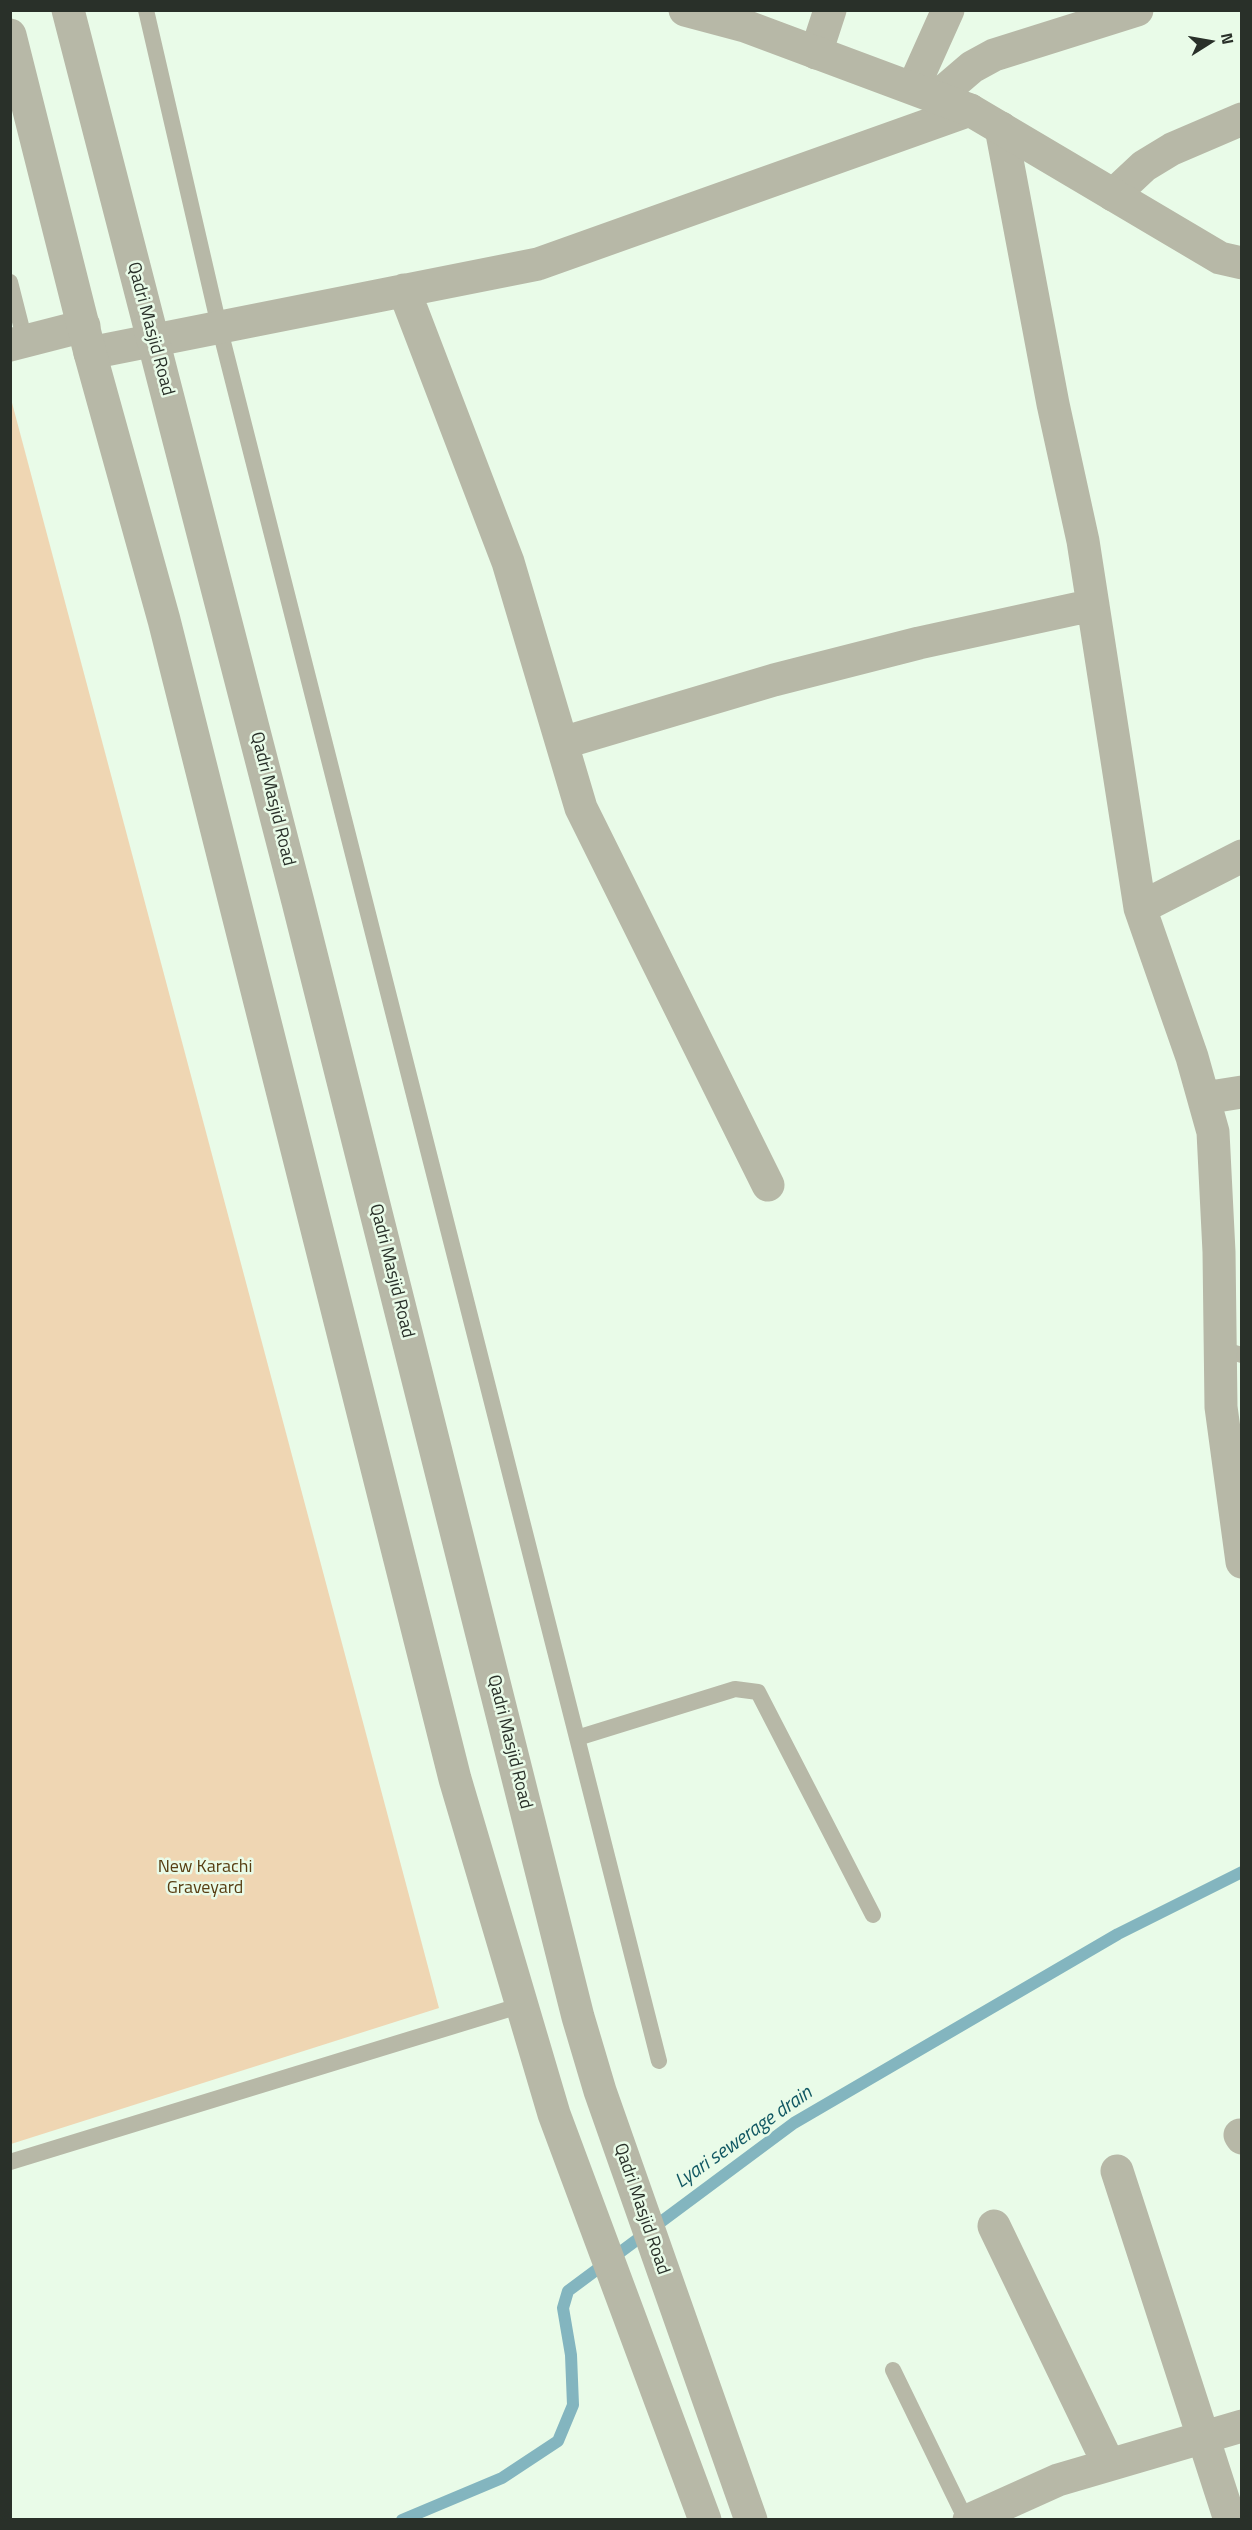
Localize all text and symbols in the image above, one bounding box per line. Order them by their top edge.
north arrow [1180,12,1240,72]
text: N [1215,31,1241,46]
street label: Qadri Masjid Road [122,260,178,398]
street label: Qadri Masjid Road [245,730,299,868]
street label: Qadri Masjid Road [364,1202,418,1340]
street label: Qadri Masjid Road [482,1673,536,1811]
park label: New Karachi Graveyard [158,1857,252,1900]
water label: Lyari sewerage drain [671,2082,817,2194]
street label: Qadri Masjid Road [608,2141,674,2277]

